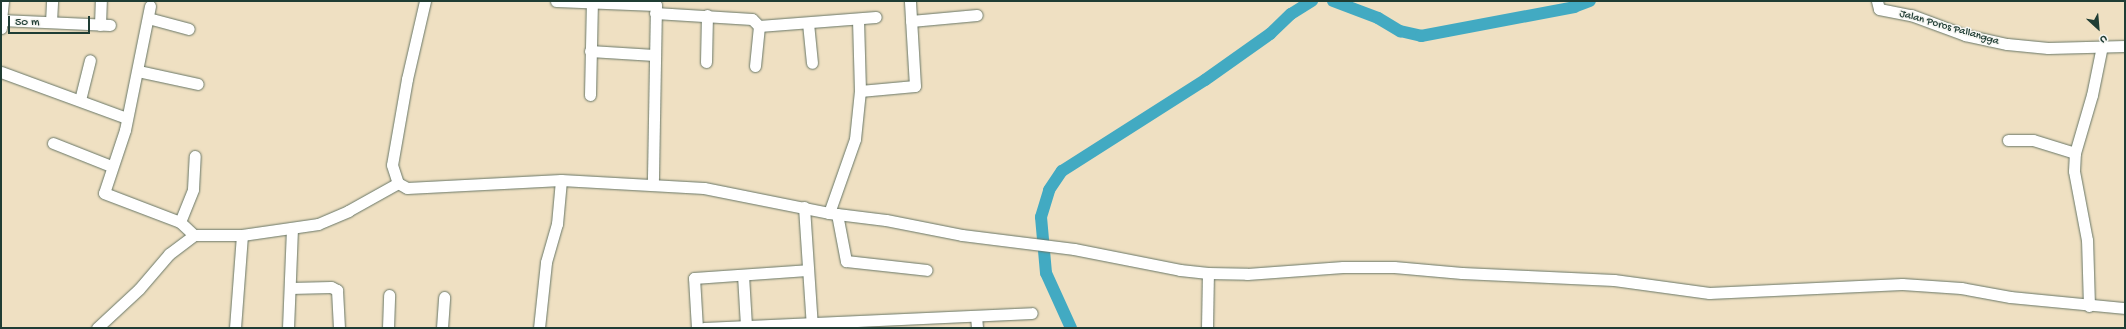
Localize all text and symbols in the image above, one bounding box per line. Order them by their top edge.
street label: Jalan Poros Pallangga [1898,7,2000,49]
scale bar [10,8,92,34]
north arrow [2078,8,2118,48]
text: 50 m [15,16,40,30]
text: U [2098,32,2109,46]

